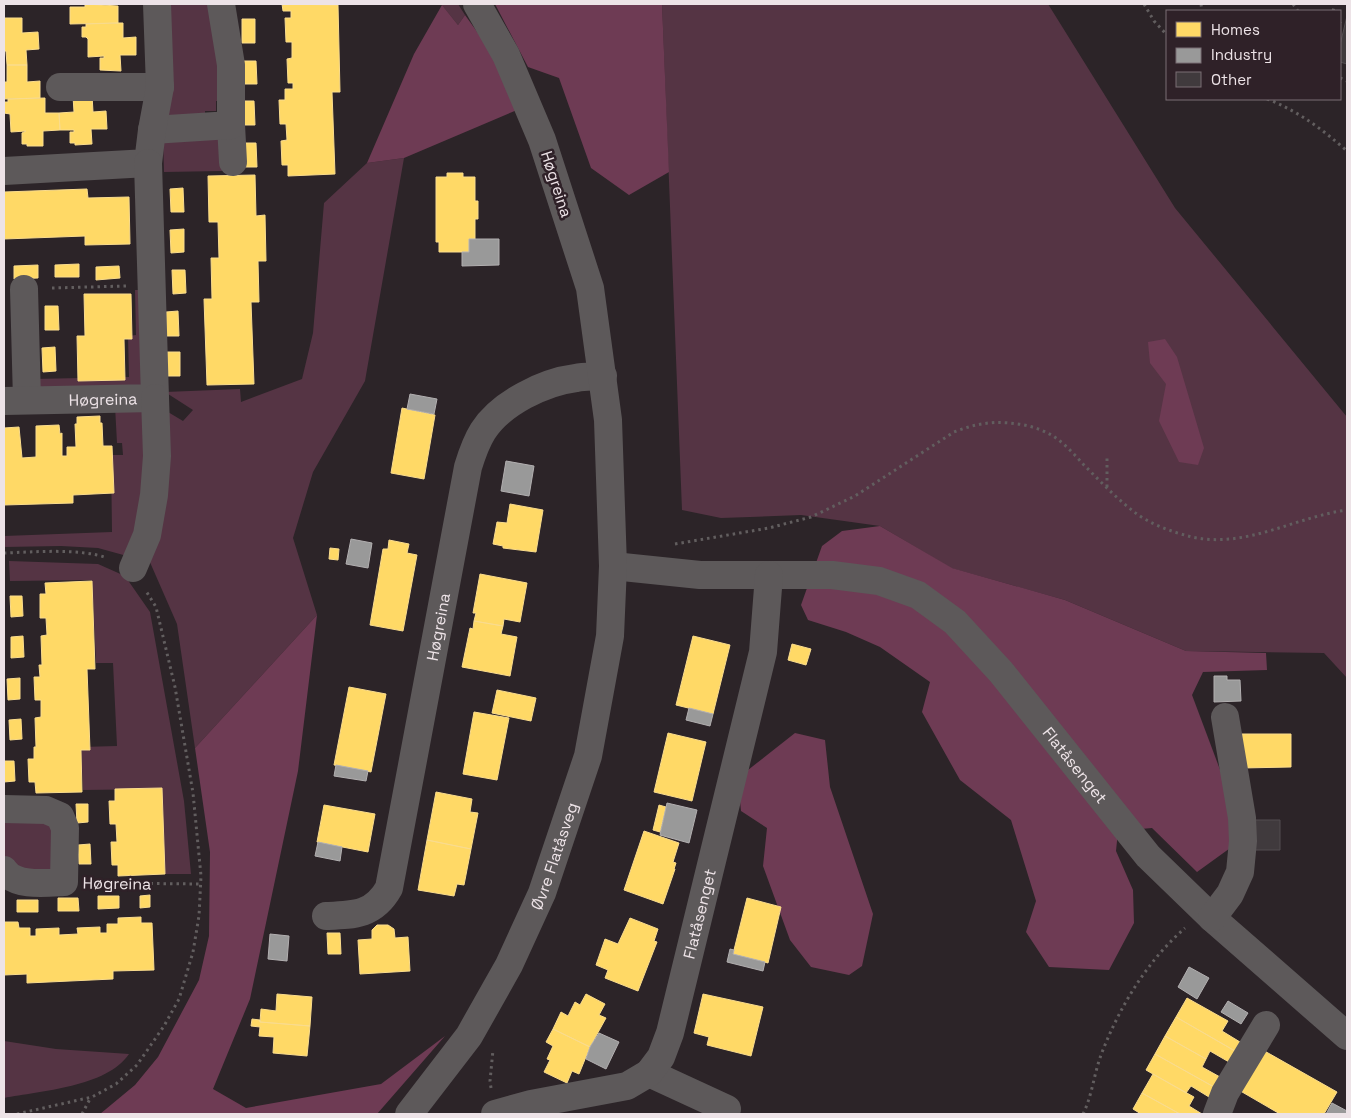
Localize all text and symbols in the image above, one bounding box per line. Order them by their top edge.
legend [1166,10,1341,100]
text: Homes [1211,20,1260,39]
text: Industry [1211,45,1272,64]
text: Other [1211,70,1252,89]
street label: Høgreina [536,148,577,220]
street label: Høgreina [68,388,138,411]
street label: Høgreina [422,591,455,663]
street label: Flatåsenget [1038,723,1112,808]
street label: Øvre Flatåsveg [526,800,583,913]
street label: Flatåsenget [678,867,721,961]
street label: Høgreina [82,872,152,895]

